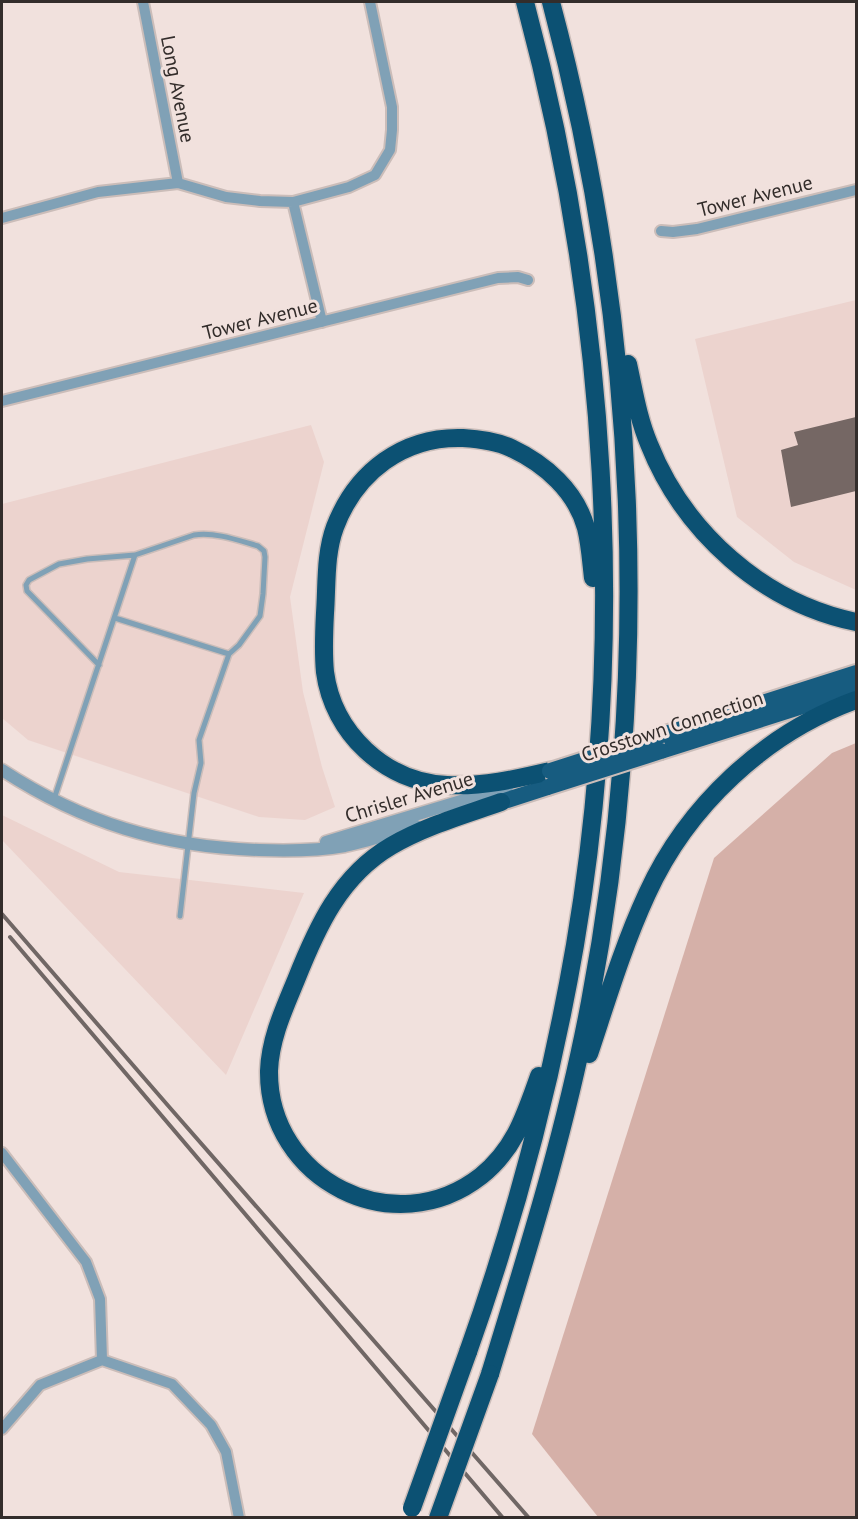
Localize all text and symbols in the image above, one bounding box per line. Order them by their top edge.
street label: Long Avenue [155,33,201,145]
street label: Tower Avenue [695,169,815,223]
street label: Tower Avenue [200,292,320,346]
street label: Crosstown Connection [578,684,766,768]
street label: Chrisler Avenue [342,765,476,829]

